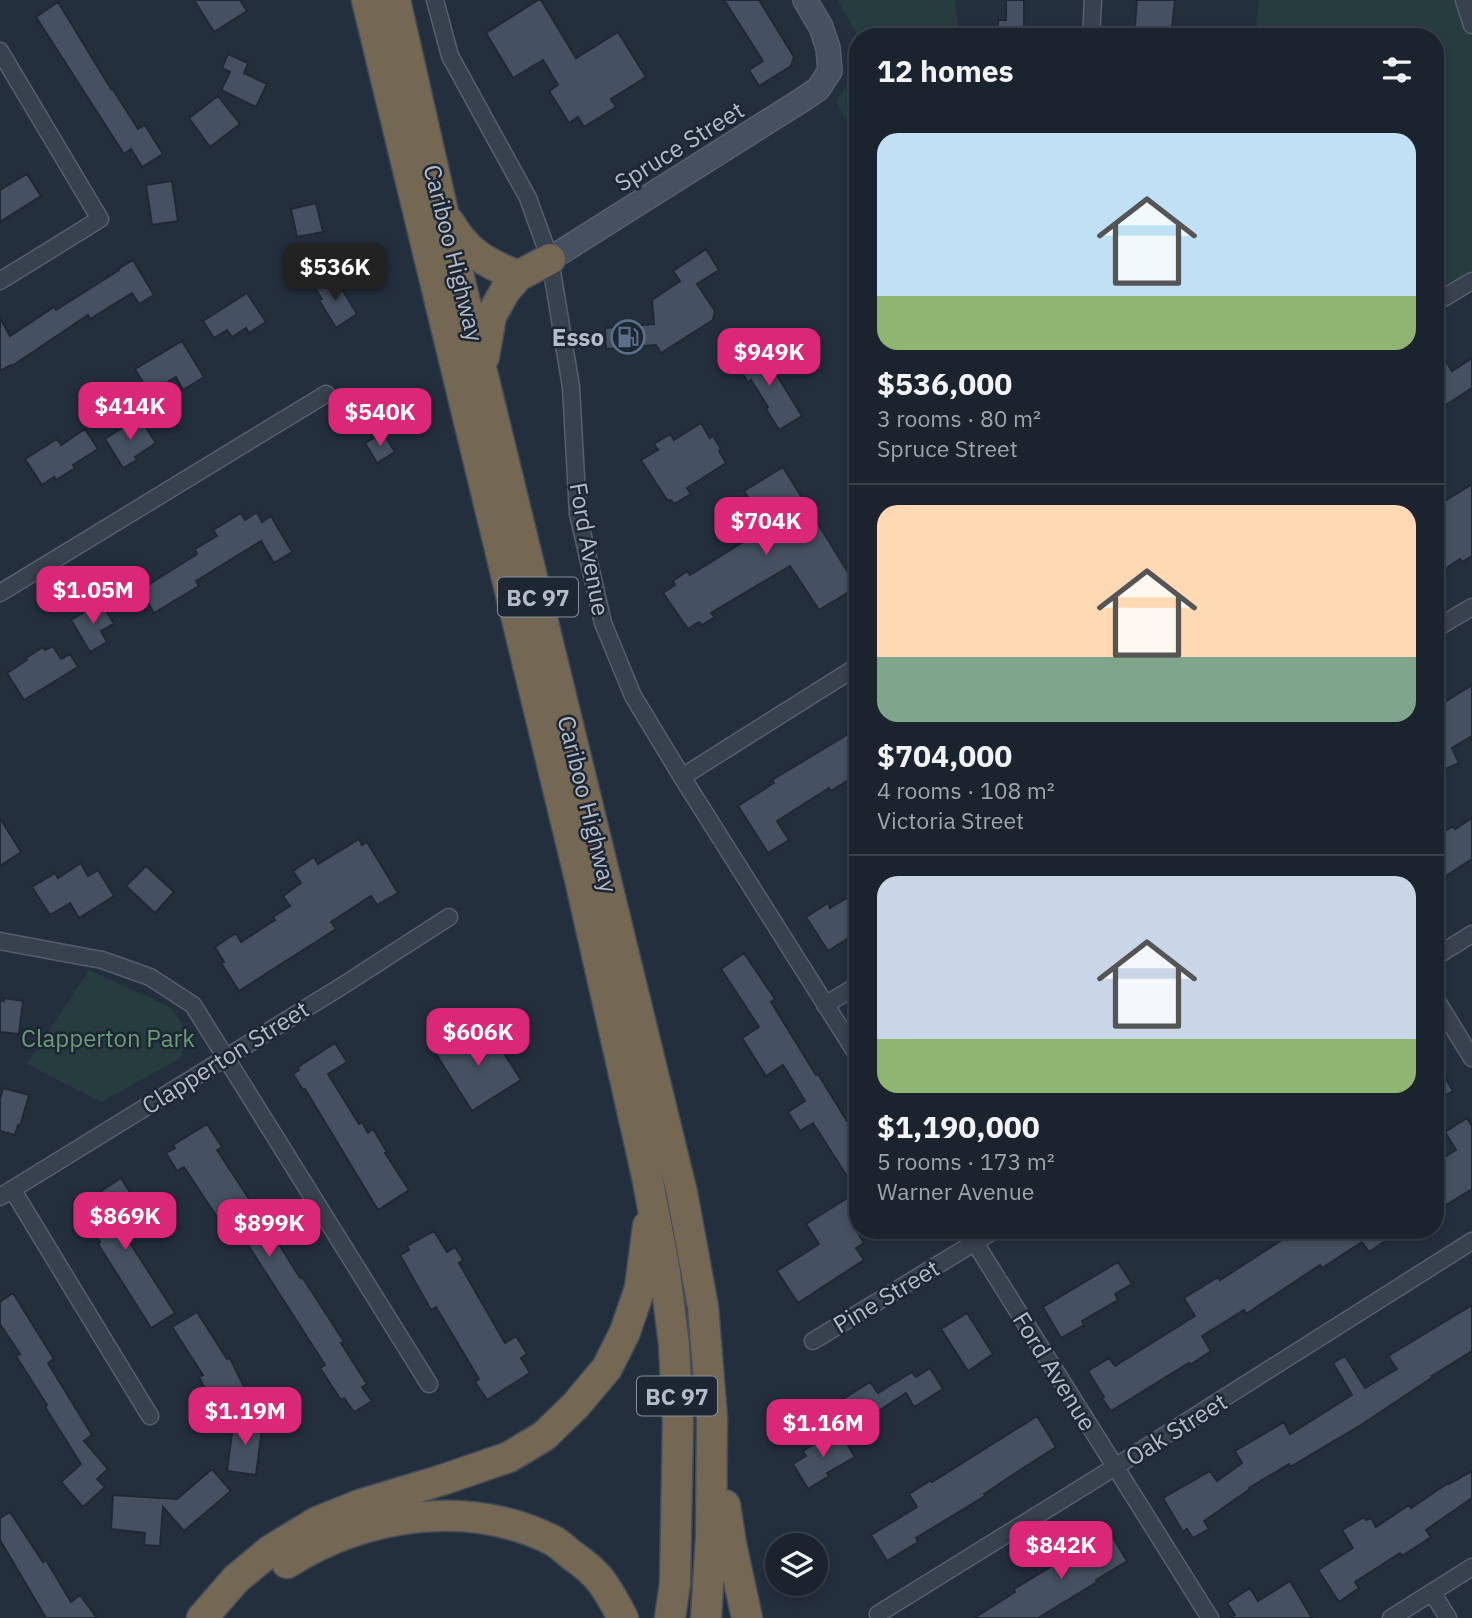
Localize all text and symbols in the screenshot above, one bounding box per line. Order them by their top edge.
text: 12 homes [877,51,1014,90]
icon: filters [1378,51,1416,89]
street label: Spruce Street [608,94,750,198]
street label: Cariboo Highway [417,161,491,345]
icon: home [1084,178,1210,304]
pin: $536K [286,244,384,303]
text: $536K [299,251,371,281]
fuel station icon: Esso [609,318,647,356]
place label: Esso [552,321,604,353]
pin: $949K [720,328,818,388]
text: $949K [733,336,805,366]
text: $536,000 [877,364,1012,403]
pin: $414K [81,382,179,442]
pin: $540K [331,388,429,448]
text: $414K [94,390,166,420]
text: $540K [344,396,416,426]
text: 3 rooms · 80 m² [877,403,1041,433]
text: Spruce Street [877,433,1018,463]
street label: Ford Avenue [563,480,617,618]
pin: $704K [717,498,815,557]
text: $704K [730,505,802,535]
icon: home [1084,550,1210,676]
pin: $1.05M [36,566,150,626]
text: $1.05M [52,574,134,604]
road number: BC 97 [498,578,578,617]
street label: Cariboo Highway [551,712,625,896]
text: $704,000 [877,736,1012,775]
text: 4 rooms · 108 m² [877,775,1055,805]
text: Victoria Street [877,805,1024,835]
icon: home [1084,921,1210,1047]
street label: Clapperton Street [135,993,315,1121]
pin: $606K [429,1009,527,1068]
text: $606K [442,1016,514,1046]
park label: Clapperton Park [21,1022,195,1054]
text: $1,190,000 [877,1107,1040,1146]
text: 5 rooms · 173 m² [877,1146,1055,1176]
text: Warner Avenue [877,1176,1034,1206]
pin: $869K [76,1192,174,1252]
text: $869K [89,1200,161,1230]
pin: $899K [220,1200,318,1259]
text: $899K [233,1207,305,1237]
street label: Pine Street [827,1252,945,1340]
street label: Ford Avenue [1006,1305,1104,1437]
road number: BC 97 [637,1376,717,1415]
street label: Oak Street [1119,1385,1233,1473]
pin: $1.19M [188,1388,302,1447]
text: $1.19M [204,1395,286,1425]
pin: $1.16M [766,1400,880,1459]
text: $1.16M [782,1407,864,1437]
pin: $842K [1012,1522,1110,1581]
text: $842K [1025,1529,1097,1559]
map controls [765,1533,828,1596]
button: layers [765,1533,828,1596]

